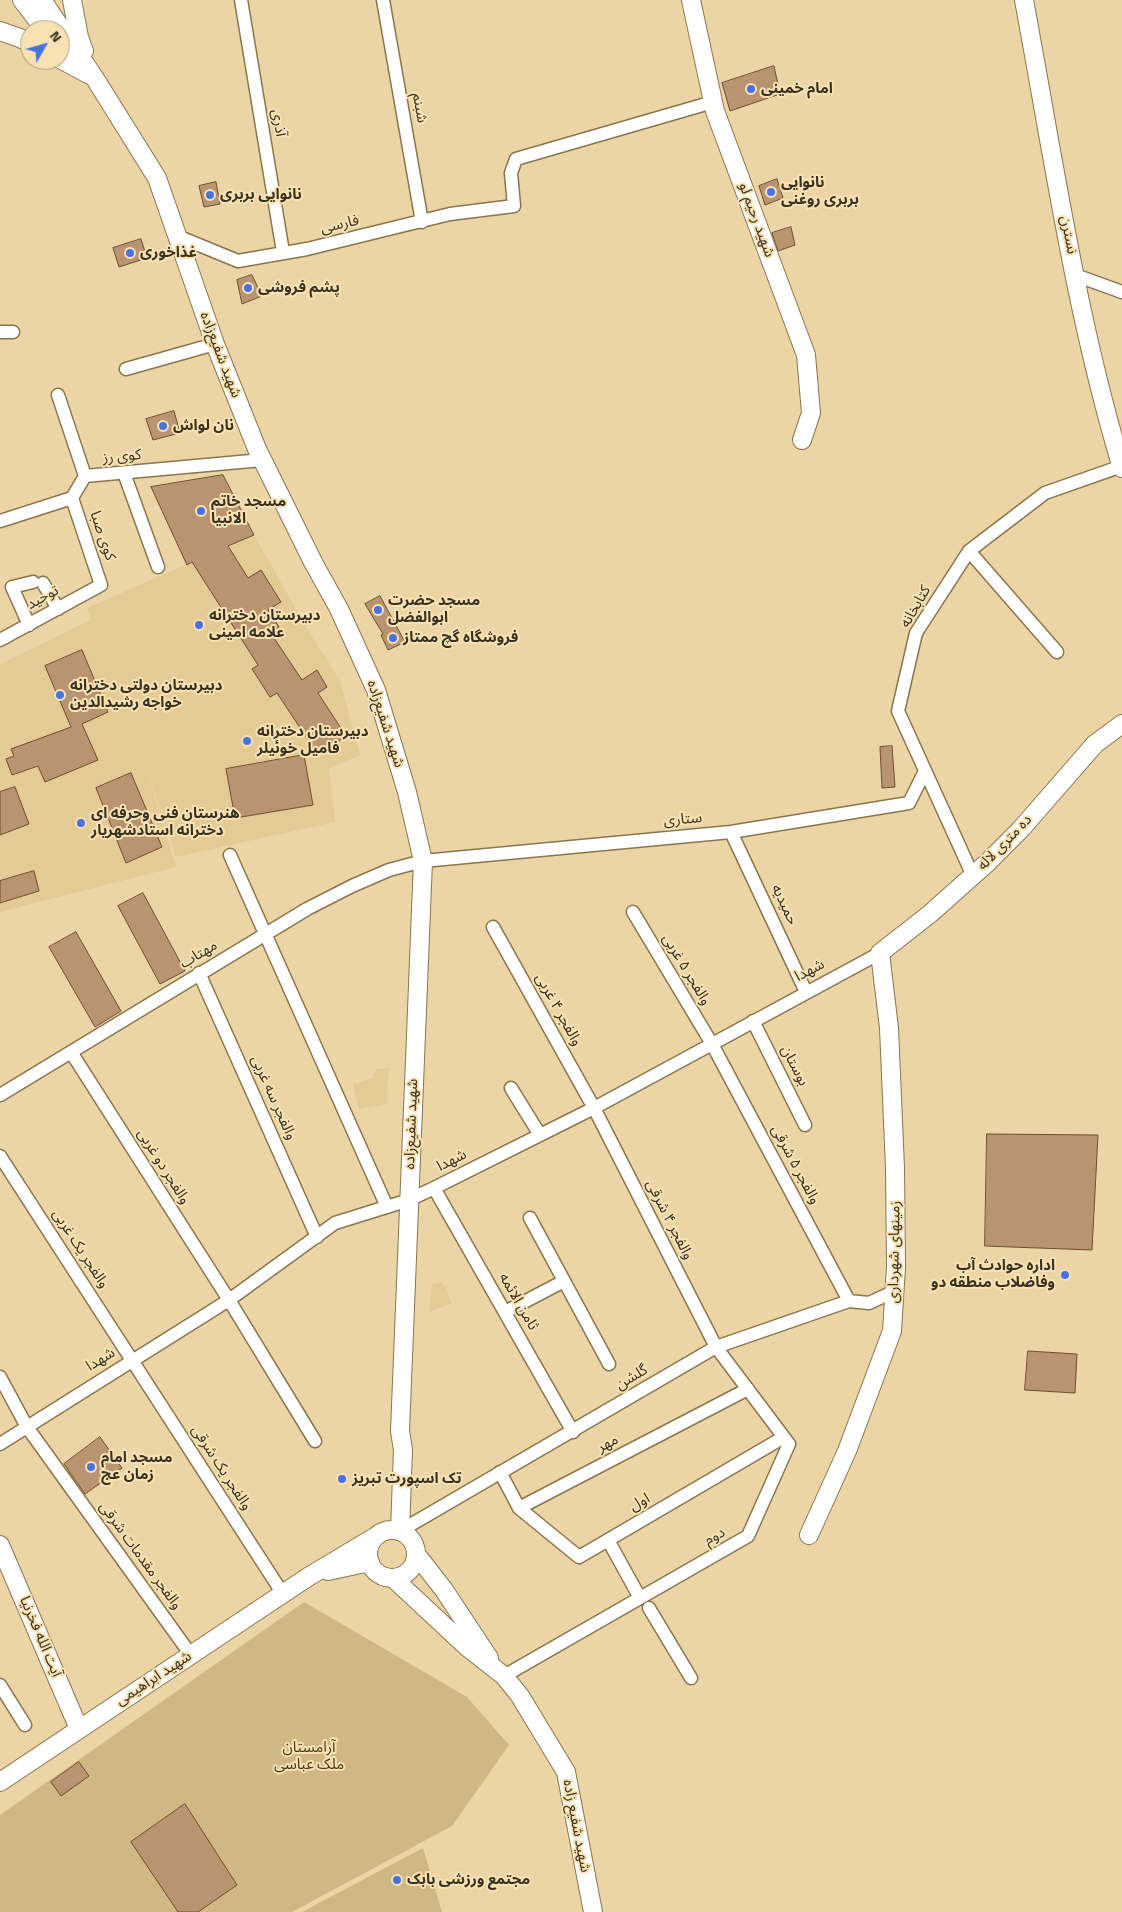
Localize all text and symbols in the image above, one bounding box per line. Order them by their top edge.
north arrow [20,20,70,70]
text: N [45,26,68,46]
place label: امام خمینی [761,80,833,98]
marker: امام خمینی [745,83,757,95]
street label: شبنم [407,91,431,125]
street label: آذری [267,108,289,138]
place label: نانوایی بربری روغنی [781,174,859,209]
street label: شهید رحیم لو [734,180,778,260]
place label: نانوایی بربری [220,186,302,204]
marker: نانوایی بربری روغنی [765,186,777,198]
marker: نانوایی بربری [204,189,216,201]
street label: فارسی [319,212,361,238]
street label: نسترن [1055,214,1081,256]
place label: غذاخوری [140,244,197,262]
marker: غذاخوری [124,247,136,259]
place label: پشم فروشی [258,279,340,297]
marker: پشم فروشی [242,282,254,294]
street label: شهید شفیع‌زاده [195,309,245,401]
place label: نان لواش [173,417,234,435]
marker: نان لواش [157,420,169,432]
street label: کوی رز [102,446,142,468]
place label: مسجد خاتم الانبیا [211,493,286,528]
marker: مسجد خاتم الانبیا [195,505,207,517]
street label: کوی صبا [85,509,119,563]
street label: توحید [24,582,62,614]
street label: کتابخانه [897,583,935,631]
place label: مسجد حضرت ابوالفضل [388,592,480,627]
marker: مسجد حضرت ابوالفضل [372,604,384,616]
place label: دبیرستان دخترانه علامه امینی [209,607,320,642]
marker: دبیرستان دخترانه علامه امینی [193,619,205,631]
place label: فروشگاه گچ ممتاز [403,629,518,647]
marker: فروشگاه گچ ممتاز [387,632,399,644]
place label: دبیرستان دولتی دخترانه خواجه رشیدالدین [70,677,223,712]
street label: شهید شفیع‌زاده [362,678,408,770]
marker: دبیرستان دولتی دخترانه خواجه رشیدالدین [54,689,66,701]
place label: دبیرستان دخترانه فامیل خوئیلر [257,723,368,758]
marker: دبیرستان دخترانه فامیل خوئیلر [241,735,253,747]
place label: هنرستان فنی وحرفه ای دخترانه استادشهریار [91,805,240,840]
street label: ستاری [663,809,703,831]
street label: ده متری لاله [974,811,1036,875]
marker: هنرستان فنی وحرفه ای دخترانه استادشهریار [75,817,87,829]
street label: حمیدیه [767,882,801,928]
street label: والفجر ۵ غربی [658,931,714,1009]
street label: مهتاب [177,937,221,973]
street label: شهدا [792,956,828,986]
street label: والفجر ۴ غربی [531,970,585,1050]
street label: بوستان [776,1043,812,1089]
street label: والفجر سه غربی [246,1053,300,1143]
street label: شهید شفیع‌زاده [401,1078,423,1170]
street label: والفجر ۵ شرقی [767,1122,823,1208]
street label: والفجر دو غربی [133,1126,193,1208]
street label: شهدا [434,1146,470,1176]
street label: والفجر ۴ شرقی [641,1177,697,1263]
street label: زمینهای شهرداری [885,1201,905,1303]
street label: والفجر یک غربی [48,1206,112,1292]
place label: اداره حوادث آب وفاضلاب منطقه دو [931,1257,1055,1292]
marker: اداره حوادث آب وفاضلاب منطقه دو [1059,1269,1071,1281]
street label: ثامن الائمه [494,1270,542,1334]
street label: شهدا [83,1344,119,1376]
street label: گلشن [613,1361,651,1395]
street label: والفجر یک شرقی [187,1422,255,1514]
street label: مهر [594,1431,622,1457]
place label: مسجد امام زمان عج [101,1449,173,1484]
marker: مسجد امام زمان عج [85,1461,97,1473]
place label: تک اسپورت تبریز [352,1470,462,1488]
marker: تک اسپورت تبریز [336,1473,348,1485]
street label: اول [627,1490,653,1516]
street label: والفجر مقدمات شرقی [95,1498,185,1614]
street label: دوم [701,1524,729,1550]
street label: آیت الله فخرنیا [15,1594,65,1680]
street label: شهید ابراهیمی [113,1648,195,1710]
park label: آرامستان ملک عباسی [274,1739,344,1774]
street label: شهید شفیع زاده [558,1778,594,1874]
place label: مجتمع ورزشی بابک [407,1871,530,1889]
marker: مجتمع ورزشی بابک [391,1874,403,1886]

